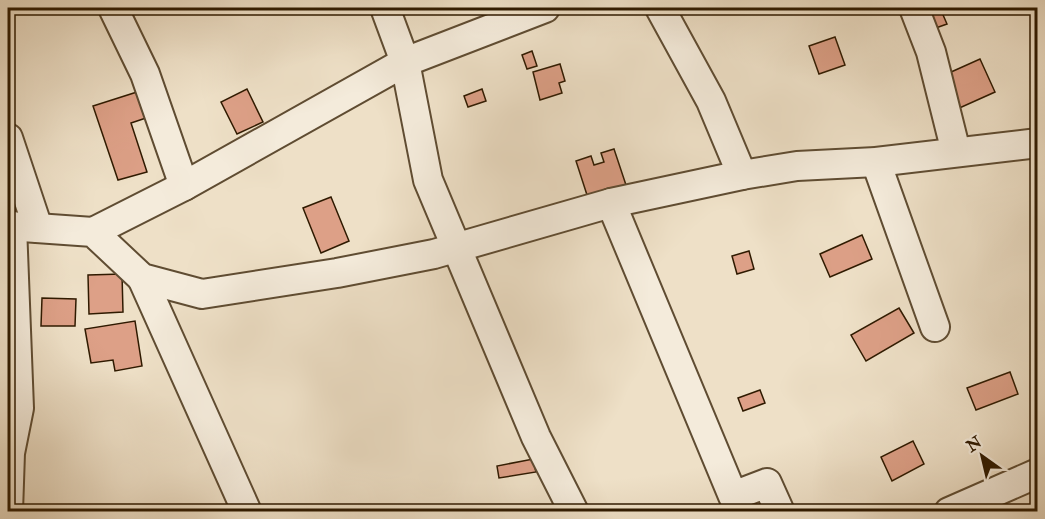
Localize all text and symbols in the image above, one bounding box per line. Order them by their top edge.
north arrow [952,426,1012,486]
text: N [962,432,986,457]

